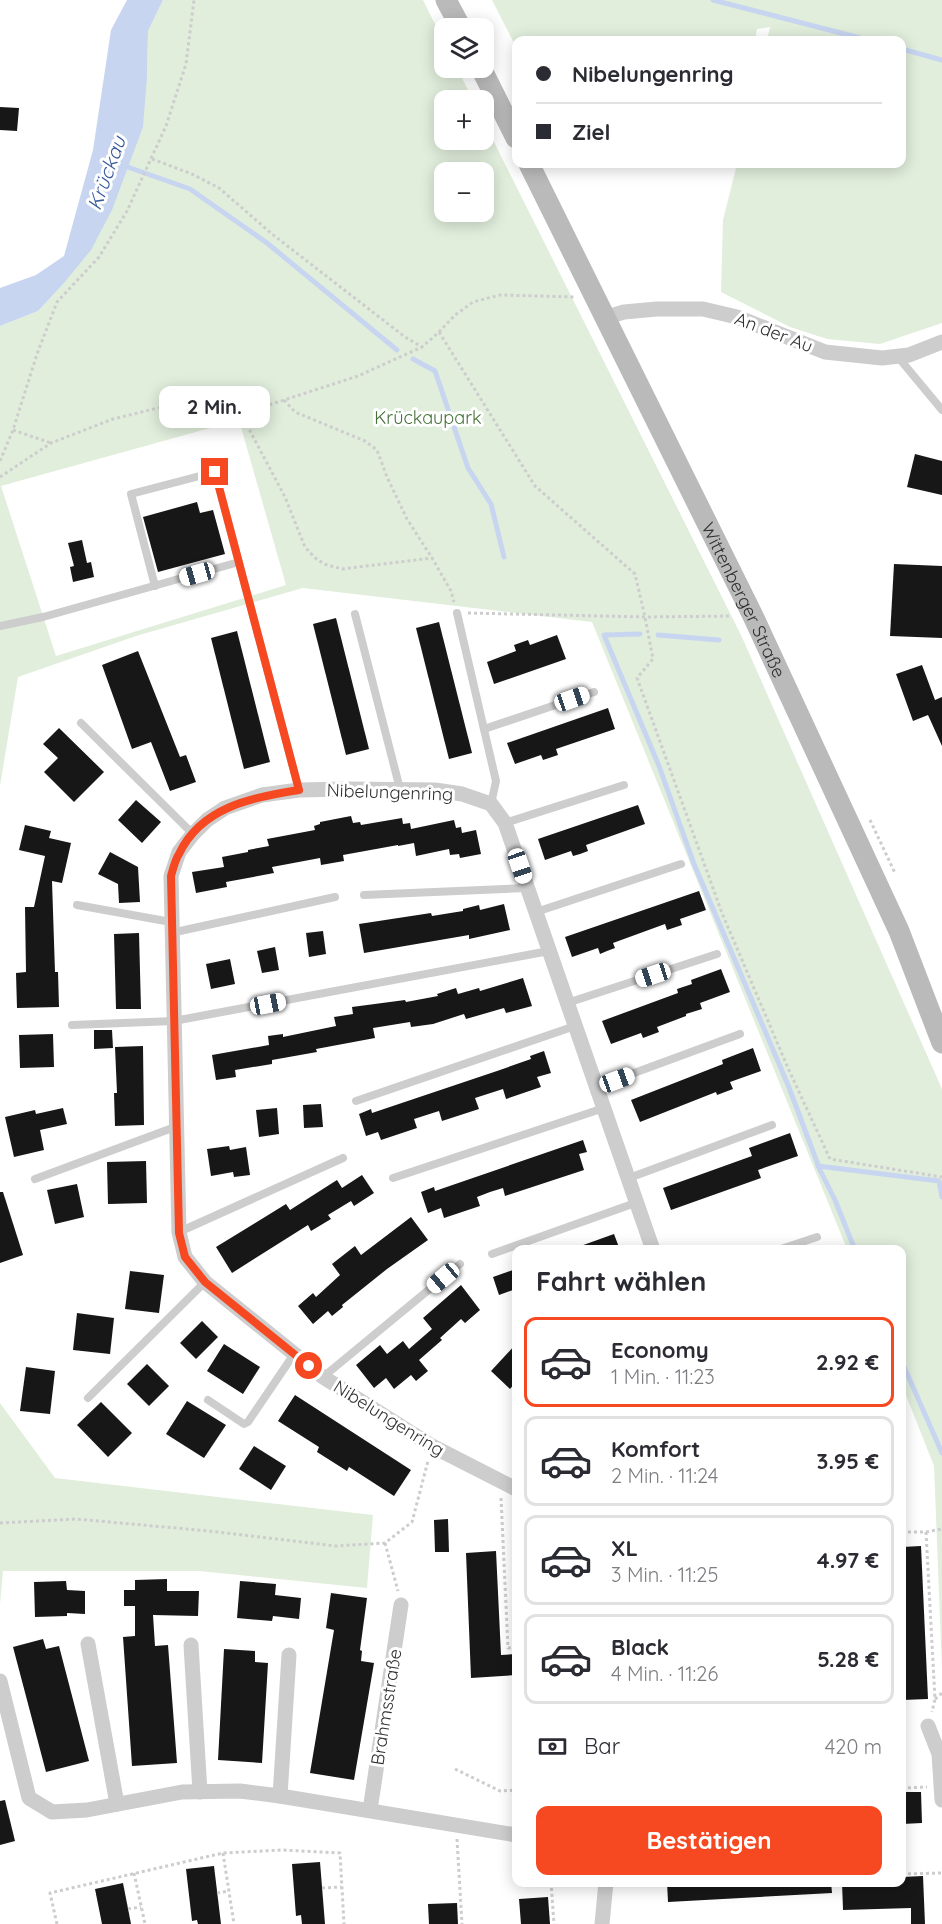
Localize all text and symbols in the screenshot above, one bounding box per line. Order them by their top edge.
map controls [434,18,494,222]
button: layers [434,18,494,78]
text: Nibelungenring [572,60,734,88]
button: + [434,90,494,150]
text: Ziel [572,118,610,146]
water label: Krückau [81,131,131,213]
button: − [434,162,494,222]
street label: An der Au [732,307,816,357]
callout: 2 Min. [160,385,270,427]
text: 2 Min. [187,394,242,419]
park label: Krückaupark [374,406,482,429]
route end [201,458,228,485]
street label: Wittenberger Straße [697,518,791,681]
car [177,560,217,588]
car [552,685,592,713]
street label: Nibelungenring [326,778,454,806]
car [506,846,534,886]
car [633,961,673,989]
car [249,992,287,1016]
car [597,1065,637,1095]
car [423,1260,463,1296]
text: Fahrt wählen [536,1264,706,1298]
icon: car [539,1335,593,1389]
text: Economy [611,1336,709,1364]
text: 2.92 € [816,1348,879,1376]
route start [295,1352,322,1379]
text: 1 Min. · 11:23 [611,1364,715,1389]
street label: Nibelungenring [329,1375,449,1461]
icon: car [539,1434,593,1488]
text: Komfort [611,1435,700,1463]
text: 3.95 € [817,1447,879,1475]
text: 2 Min. · 11:24 [611,1463,718,1488]
icon: car [539,1533,593,1587]
text: XL [611,1534,638,1562]
text: 4.97 € [817,1546,879,1574]
text: 3 Min. · 11:25 [611,1562,718,1587]
icon: car [539,1632,593,1686]
text: Black [611,1633,669,1661]
text: 5.28 € [817,1645,879,1673]
street label: Brahmsstraße [365,1647,407,1767]
text: 4 Min. · 11:26 [611,1661,718,1686]
icon: cash [536,1730,569,1763]
text: Bar [584,1732,620,1760]
text: 420 m [825,1734,882,1759]
button: Bestätigen [536,1806,882,1875]

